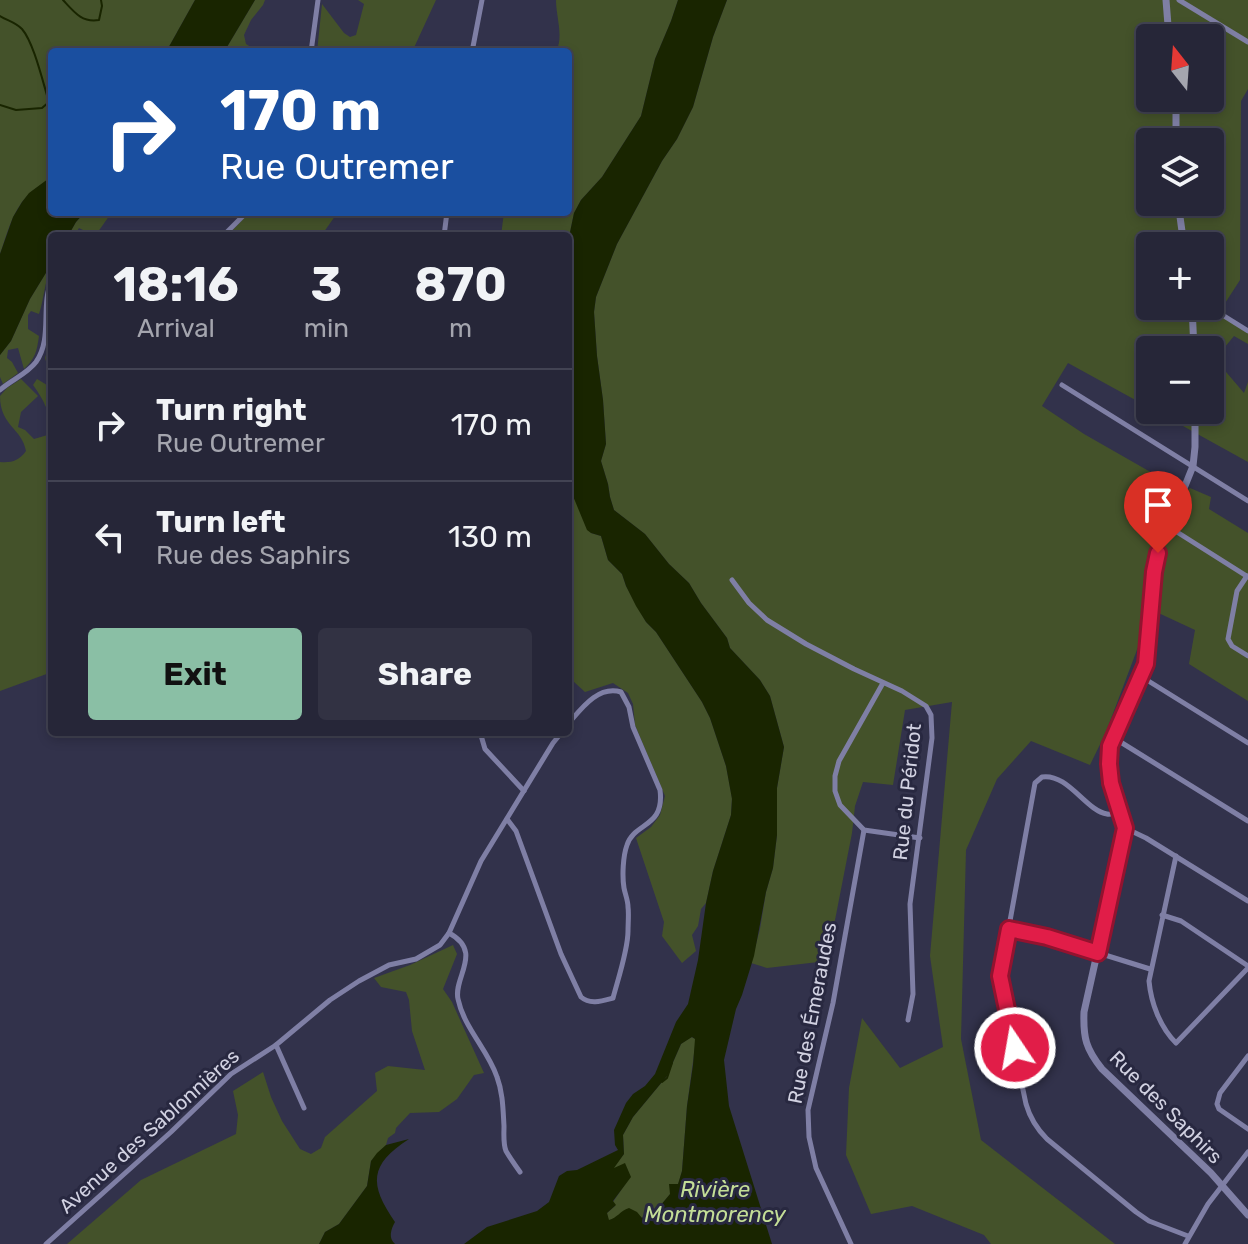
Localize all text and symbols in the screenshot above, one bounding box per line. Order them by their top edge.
north arrow [1136,24,1224,112]
map controls [1136,24,1224,424]
text: 170 m [220,78,381,144]
icon: right [88,80,192,184]
button: layers [1136,128,1224,216]
text: Rue Outremer [220,145,454,188]
button: + [1136,232,1224,320]
text: 18:16 [113,256,239,313]
text: 3 [311,256,342,313]
text: 870 [414,256,507,313]
text: Arrival [137,313,215,344]
text: min [304,313,349,344]
text: m [449,313,472,344]
button: − [1136,336,1224,424]
text: Turn right [156,392,307,428]
icon: right [88,403,132,447]
text: 170 m [451,407,532,443]
text: Rue Outremer [156,428,325,459]
pin [1124,471,1192,553]
icon: arrive [1136,483,1180,527]
text: Turn left [156,504,286,540]
icon: left [88,515,132,559]
text: 130 m [448,519,532,555]
text: Rue des Saphirs [156,540,351,571]
button: Exit [88,628,302,720]
button: Share [318,628,532,720]
street label: Rue du Péridot [888,722,926,862]
street label: Rue des Émeraudes [783,920,841,1106]
position arrow [973,1006,1057,1090]
street label: Avenue des Sablonnières [54,1044,244,1218]
street label: Rue des Saphirs [1105,1046,1227,1168]
water label: Rivière Montmorency [644,1176,787,1228]

